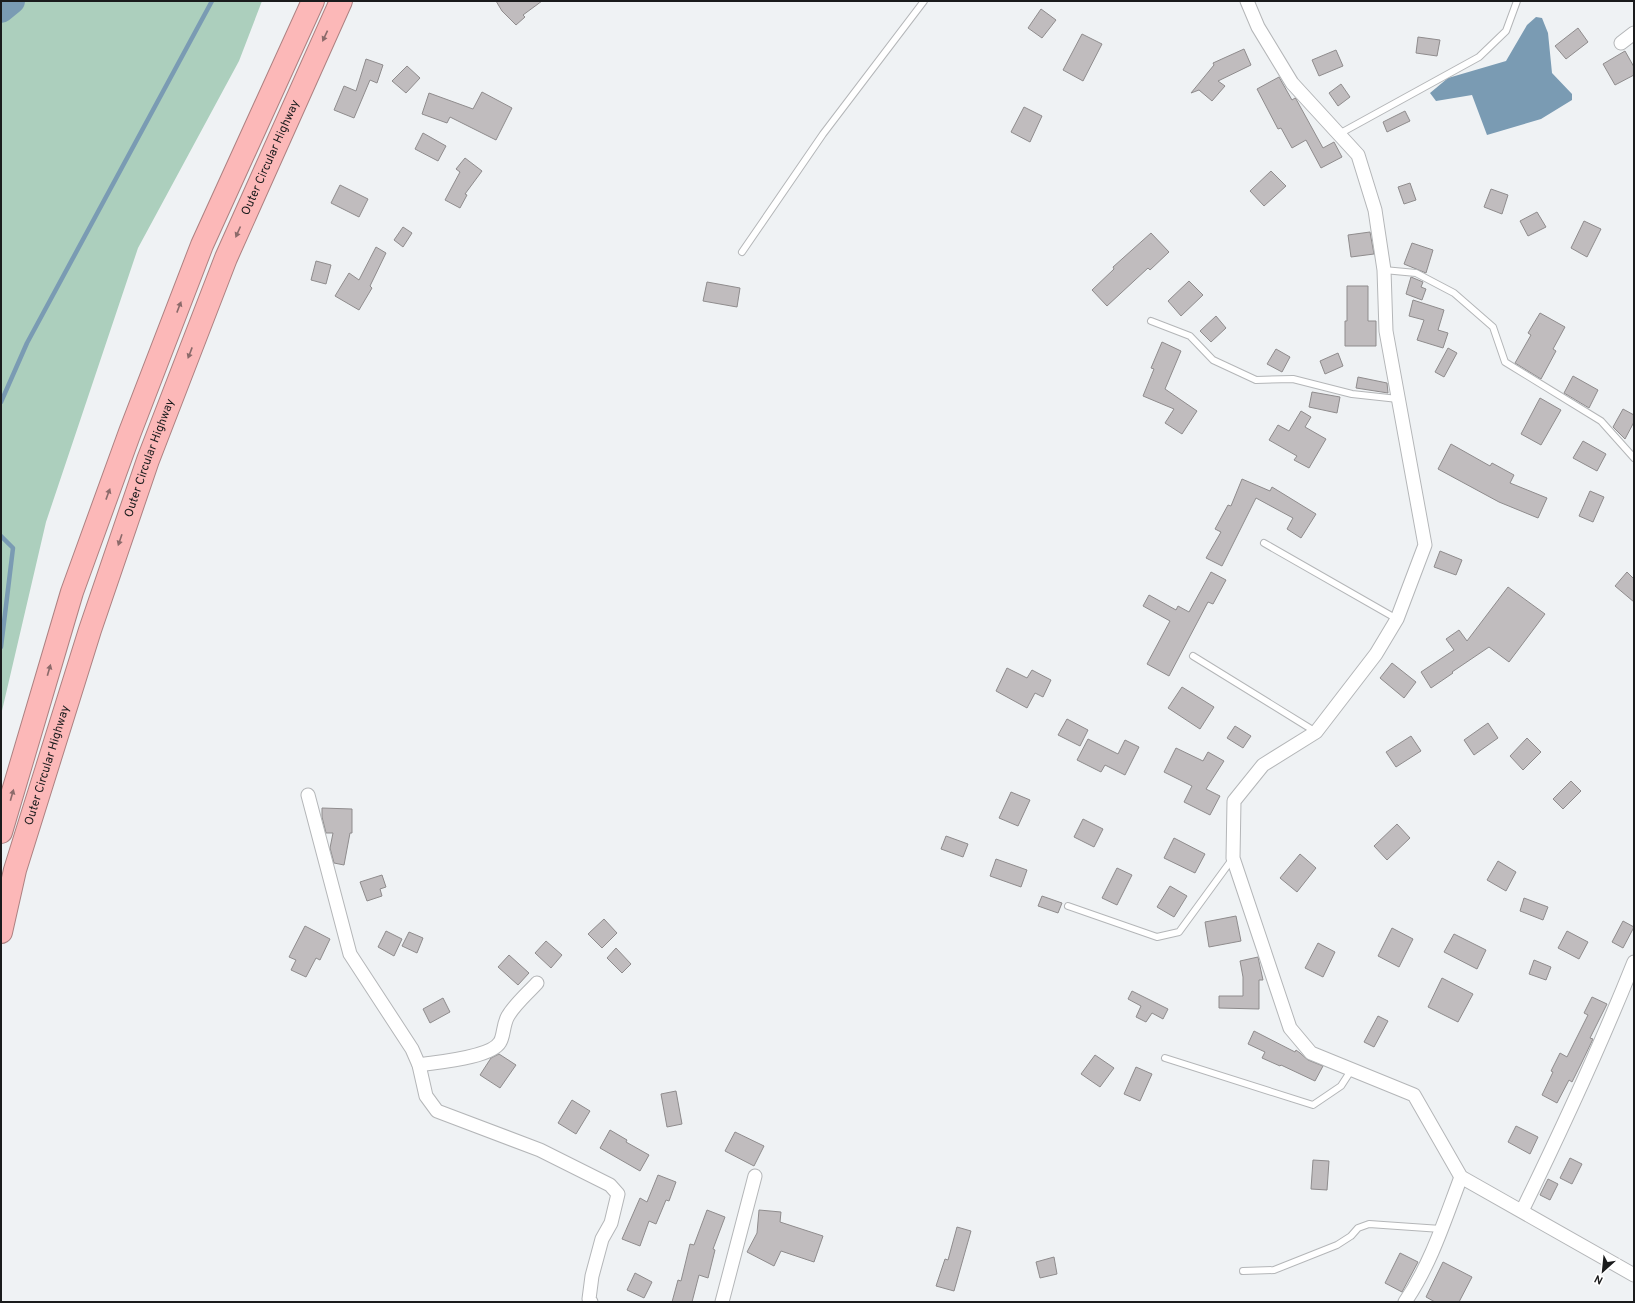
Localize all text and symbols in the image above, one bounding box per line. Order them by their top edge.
one-way arrow [322,31,328,42]
street label: Outer Circular Highway [238,97,304,218]
one-way arrow [235,226,241,237]
one-way arrow [176,300,182,312]
one-way arrow [186,347,192,359]
street label: Outer Circular Highway [121,397,179,519]
one-way arrow [105,487,111,499]
one-way arrow [117,535,123,547]
one-way arrow [46,664,52,676]
street label: Outer Circular Highway [21,703,74,828]
one-way arrow [9,789,15,801]
north arrow [1583,1251,1623,1291]
text: N [1592,1271,1606,1287]

